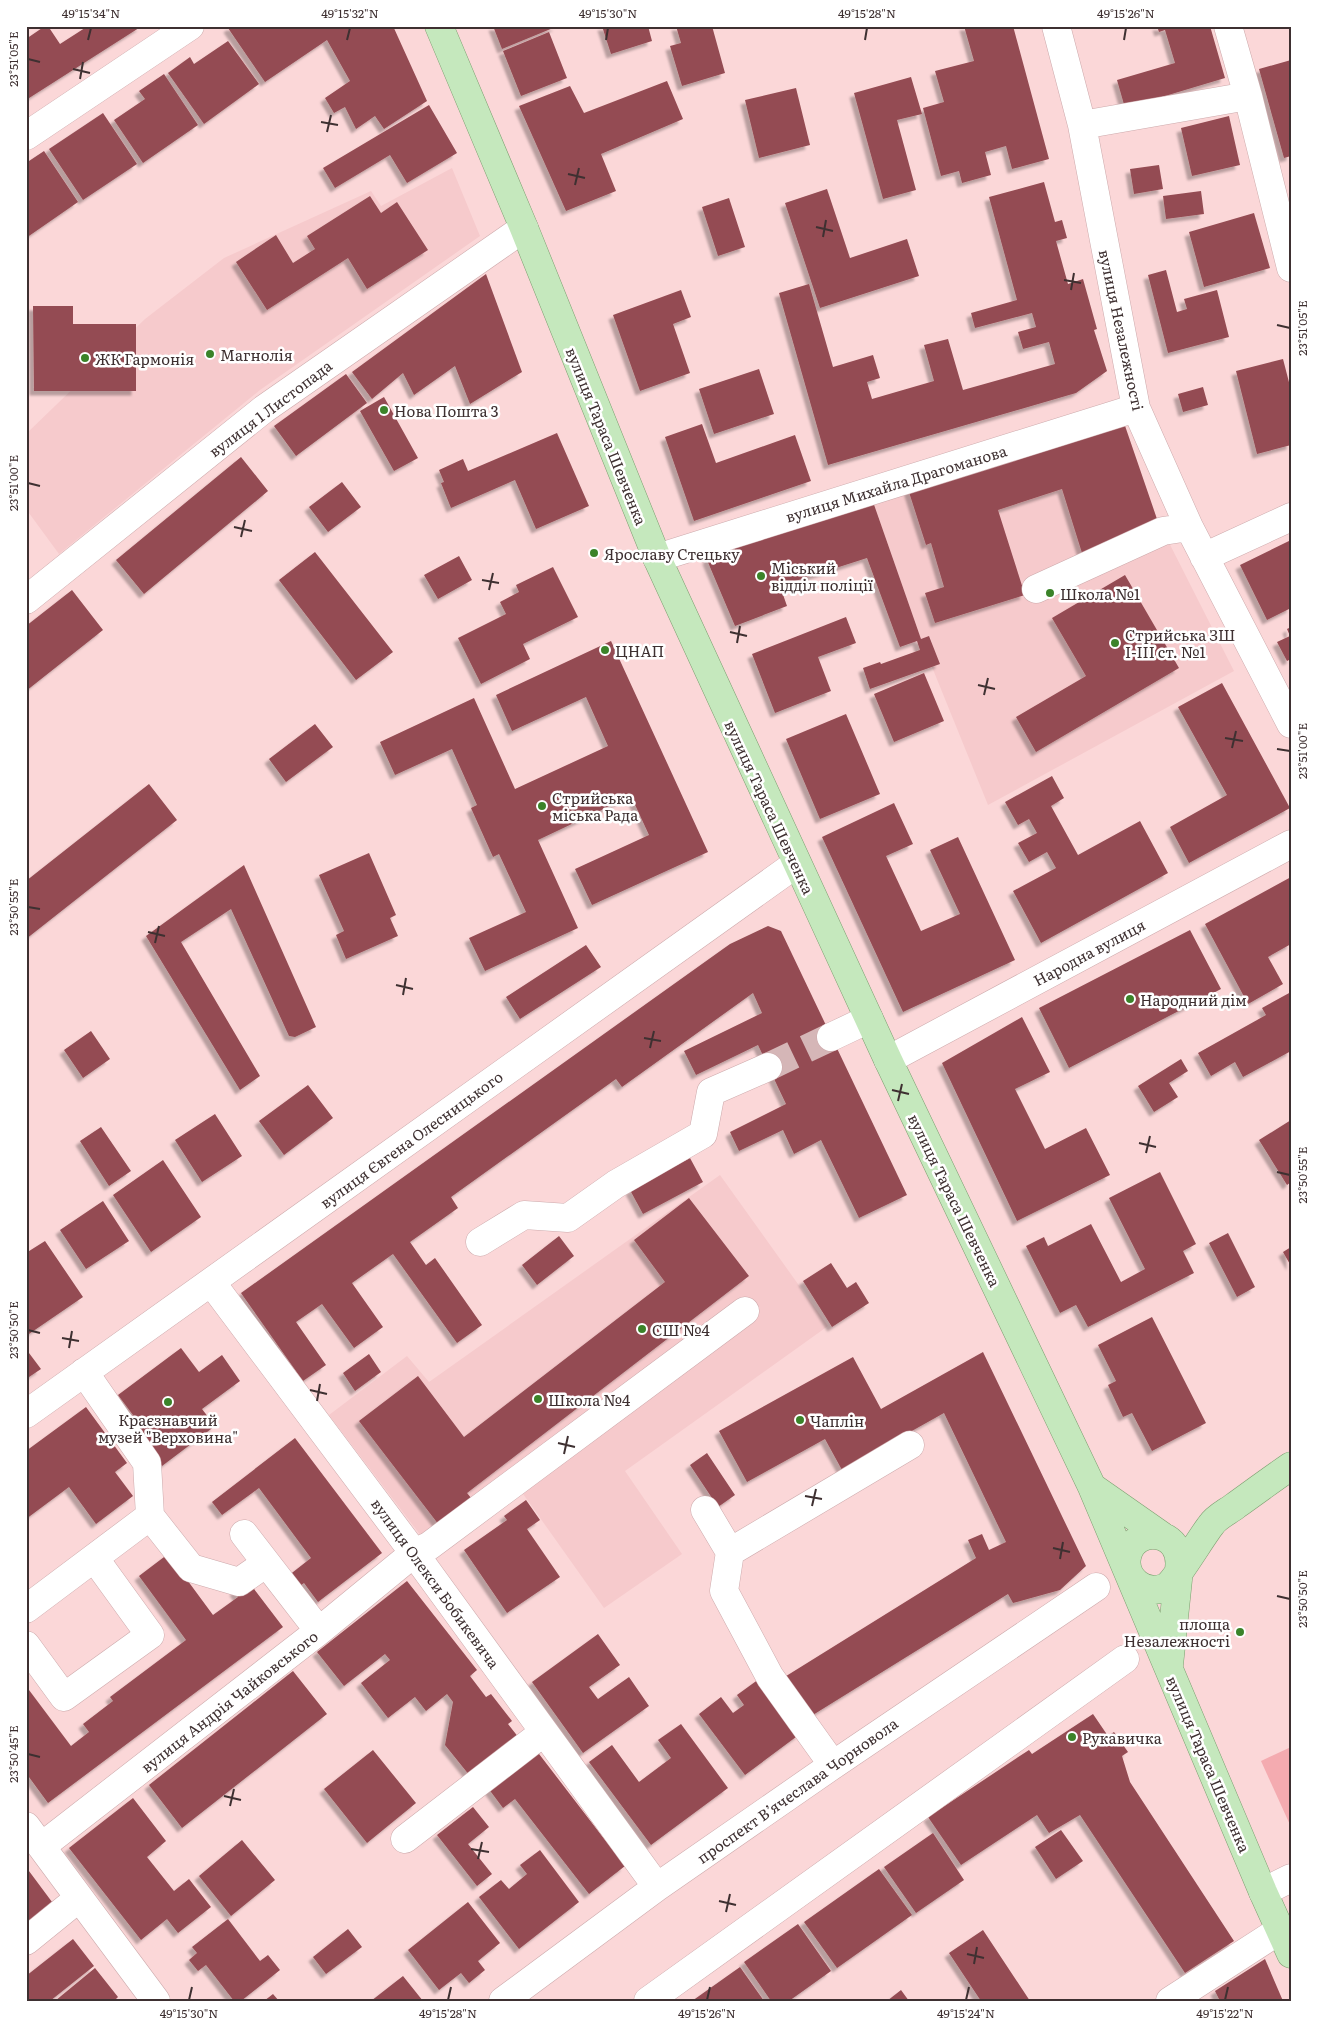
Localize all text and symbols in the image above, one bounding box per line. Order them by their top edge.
text: 49°15'34"N [62,4,120,22]
text: 49°15'32"N [321,4,379,22]
text: 49°15'30"N [579,4,637,22]
text: 49°15'28"N [838,4,896,22]
text: 49°15'26"N [1097,4,1155,22]
text: 23°51'05"E [4,31,22,87]
street label: вулиця Незалежності [1094,247,1150,413]
text: 23°51'05"E [1293,300,1311,356]
place label: Магнолія [220,343,293,366]
street label: вулиця Тараса Шевченка [561,344,654,529]
place label: ЖК Гармонія [95,347,194,370]
marker: Магнолія [204,348,216,360]
marker: ЖК Гармонія [79,352,91,364]
street label: вулиця 1 Листопада [203,353,337,462]
place label: Нова Пошта 3 [394,399,499,422]
marker: Нова Пошта 3 [378,404,390,416]
street label: вулиця Михайла Драгоманова [783,438,1010,528]
text: 23°51'00"E [4,455,22,511]
place label: Ярославу Стецьку [604,542,740,565]
marker: Ярославу Стецьку [588,547,600,559]
place label: Міський відділ поліції [771,556,873,596]
marker: Міський відділ поліції [755,570,767,582]
place label: Школа №1 [1060,582,1140,605]
marker: Школа №1 [1044,587,1056,599]
place label: Стрийська ЗШ І-ІІІ ст. №1 [1125,623,1235,663]
marker: Стрийська ЗШ І-ІІІ ст. №1 [1109,637,1121,649]
place label: ЦНАП [615,639,664,662]
marker: ЦНАП [599,644,611,656]
street label: вулиця Тараса Шевченка [719,716,821,899]
text: 23°51'00"E [1293,723,1311,779]
place label: Стрийська міська Рада [552,786,639,826]
marker: Стрийська міська Рада [536,800,548,812]
text: 23°50'55"E [4,878,22,935]
street label: Народна вулиця [1029,913,1149,991]
place label: Народний дім [1140,988,1247,1011]
marker: Народний дім [1124,993,1136,1005]
street label: вулиця Євгена Олесницького [315,1065,507,1213]
street label: вулиця Тараса Шевченка [903,1110,1007,1291]
text: 23°50'55"E [1293,1146,1311,1203]
text: 23°50'50"E [4,1301,22,1359]
place label: СШ №4 [652,1318,710,1341]
marker: СШ №4 [636,1323,648,1335]
place label: Школа №4 [548,1388,630,1411]
marker: Школа №4 [532,1393,544,1405]
marker: Краєзнавчий музей "Верховина" [162,1396,174,1408]
place label: Краєзнавчий музей "Верховина" [98,1408,238,1448]
place label: Чаплін [810,1409,864,1432]
marker: Чаплін [794,1414,806,1426]
street label: вулиця Олекси Бобикевича [366,1493,506,1674]
text: 23°50'50"E [1293,1570,1311,1628]
place label: площа Незалежності [1124,1612,1231,1652]
street label: вулиця Андрія Чайковського [135,1624,323,1778]
marker: площа Незалежності [1234,1626,1246,1638]
street label: вулиця Тараса Шевченка [1161,1672,1257,1857]
street label: проспект Вʼячеслава Чорновола [692,1711,903,1869]
text: 23°50'45"E [4,1725,22,1783]
place label: Рукавичка [1082,1726,1163,1749]
marker: Рукавичка [1066,1731,1078,1743]
text: 49°15'30"N [160,2004,218,2022]
text: 49°15'28"N [419,2004,477,2022]
text: 49°15'26"N [678,2004,736,2022]
text: 49°15'24"N [937,2004,995,2022]
text: 49°15'22"N [1196,2004,1254,2022]

